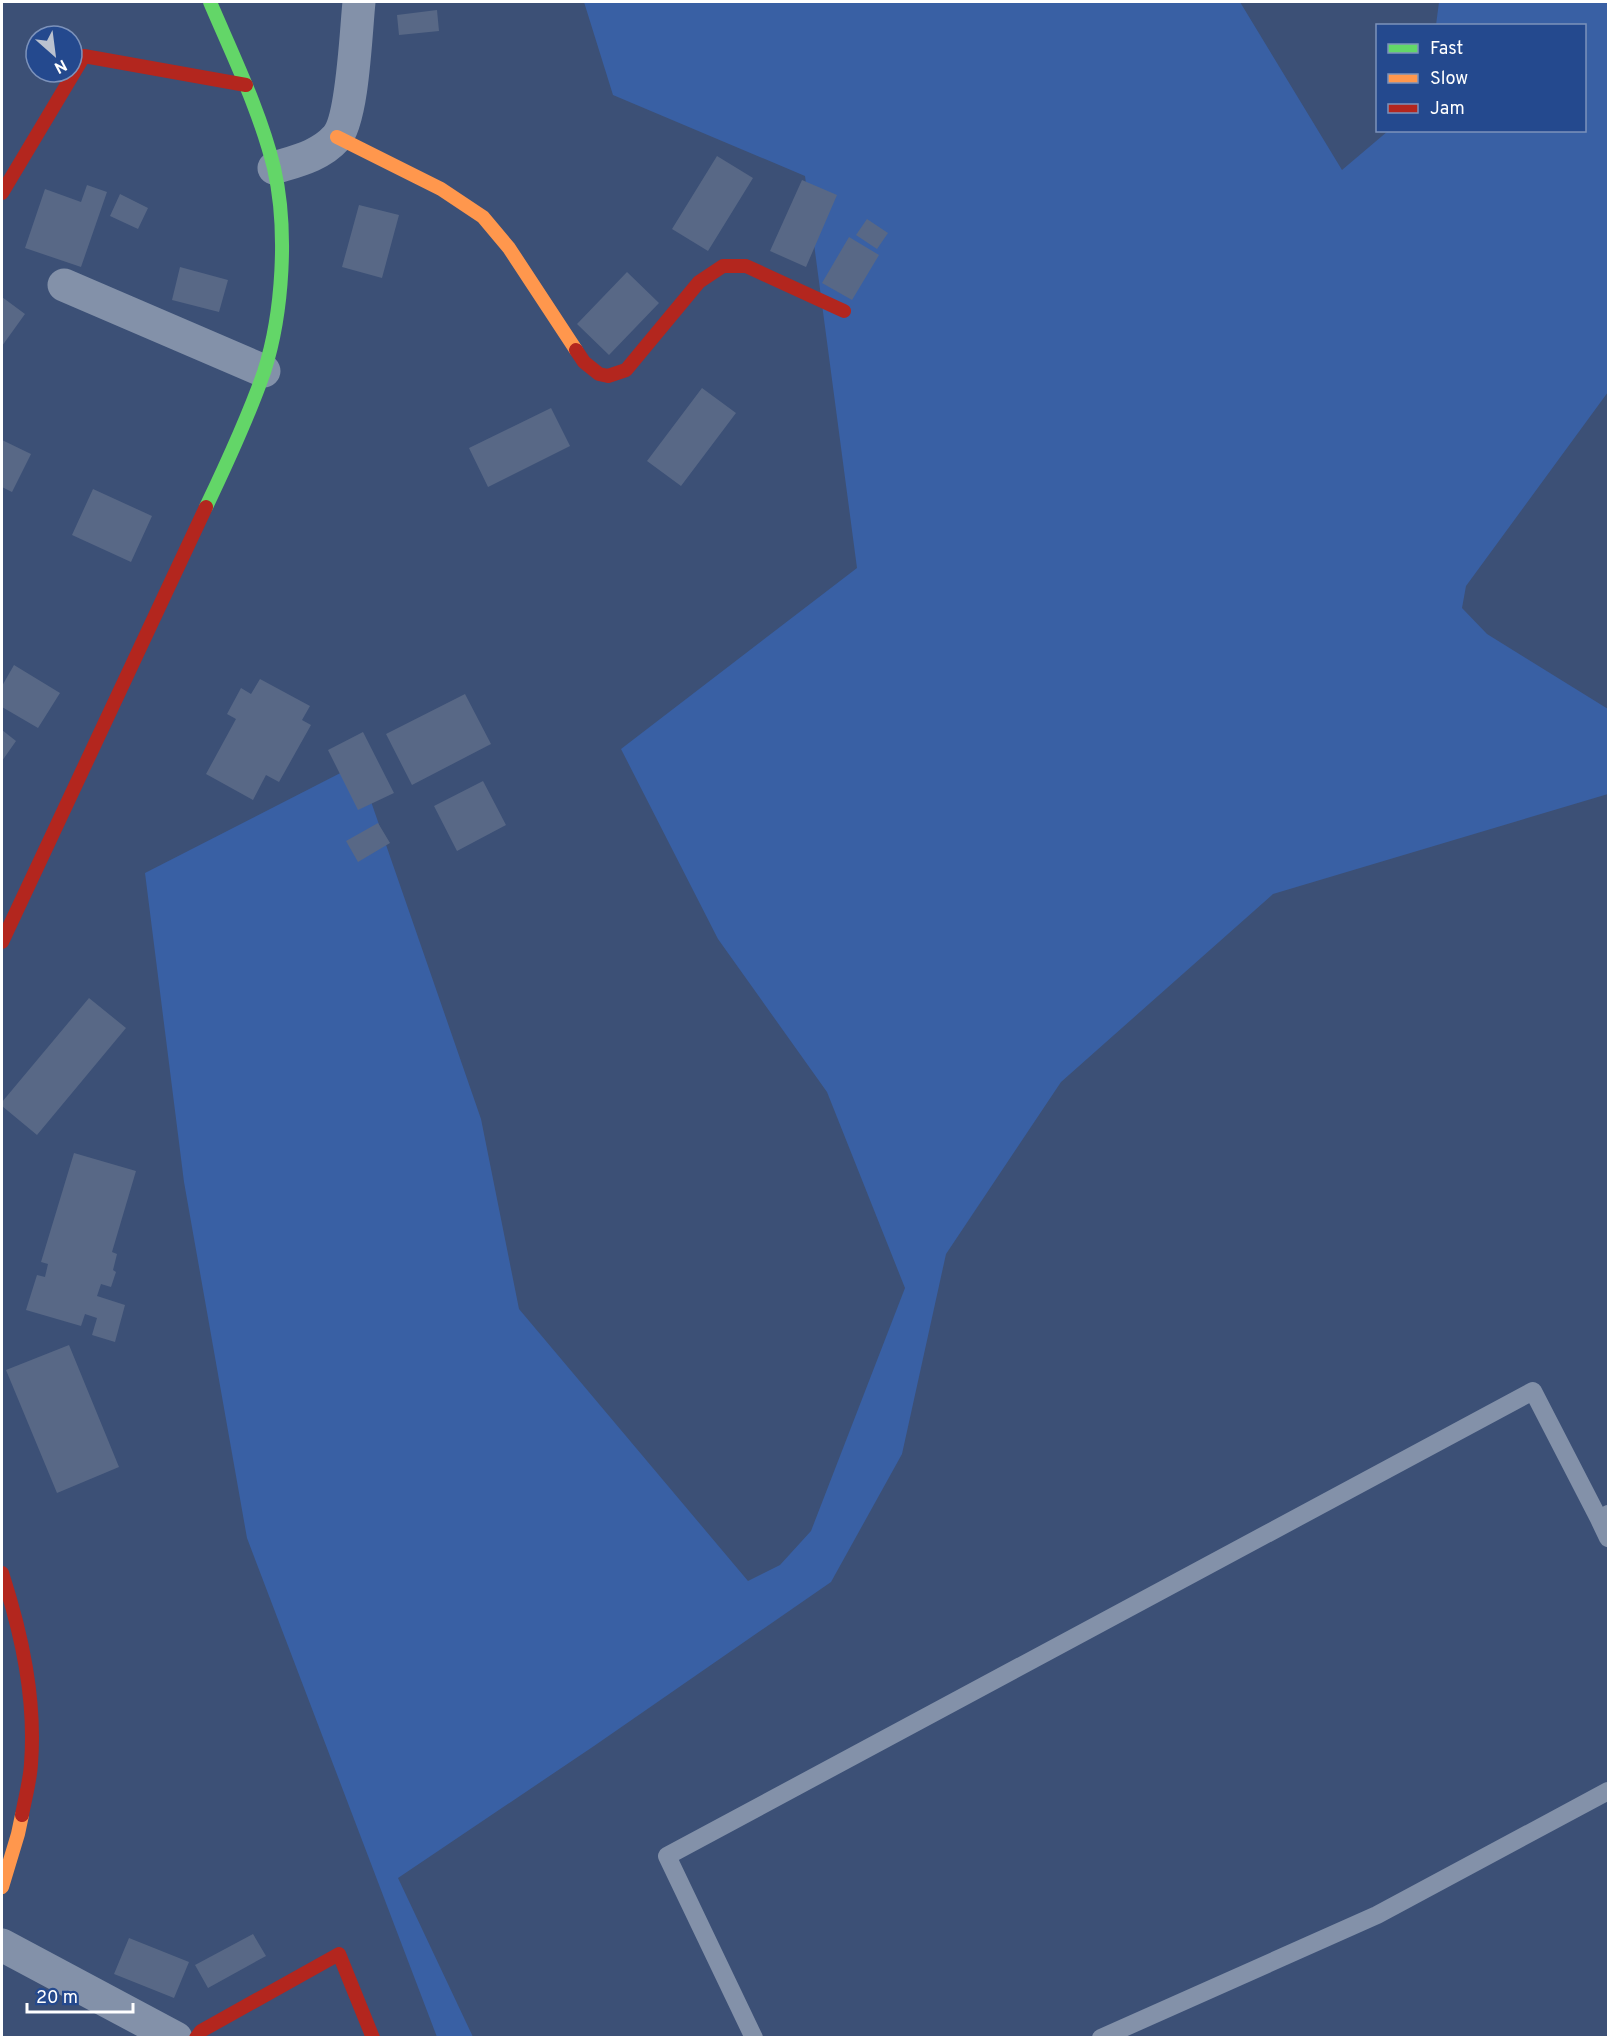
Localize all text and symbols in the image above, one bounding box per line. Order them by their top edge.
north arrow [24,24,84,84]
legend [1376,24,1586,132]
text: Fast [1430,38,1463,61]
text: N [50,54,70,77]
text: Slow [1430,68,1468,91]
text: Jam [1430,98,1465,121]
scale bar [27,1976,134,2014]
text: 20 m [36,1987,78,2010]

